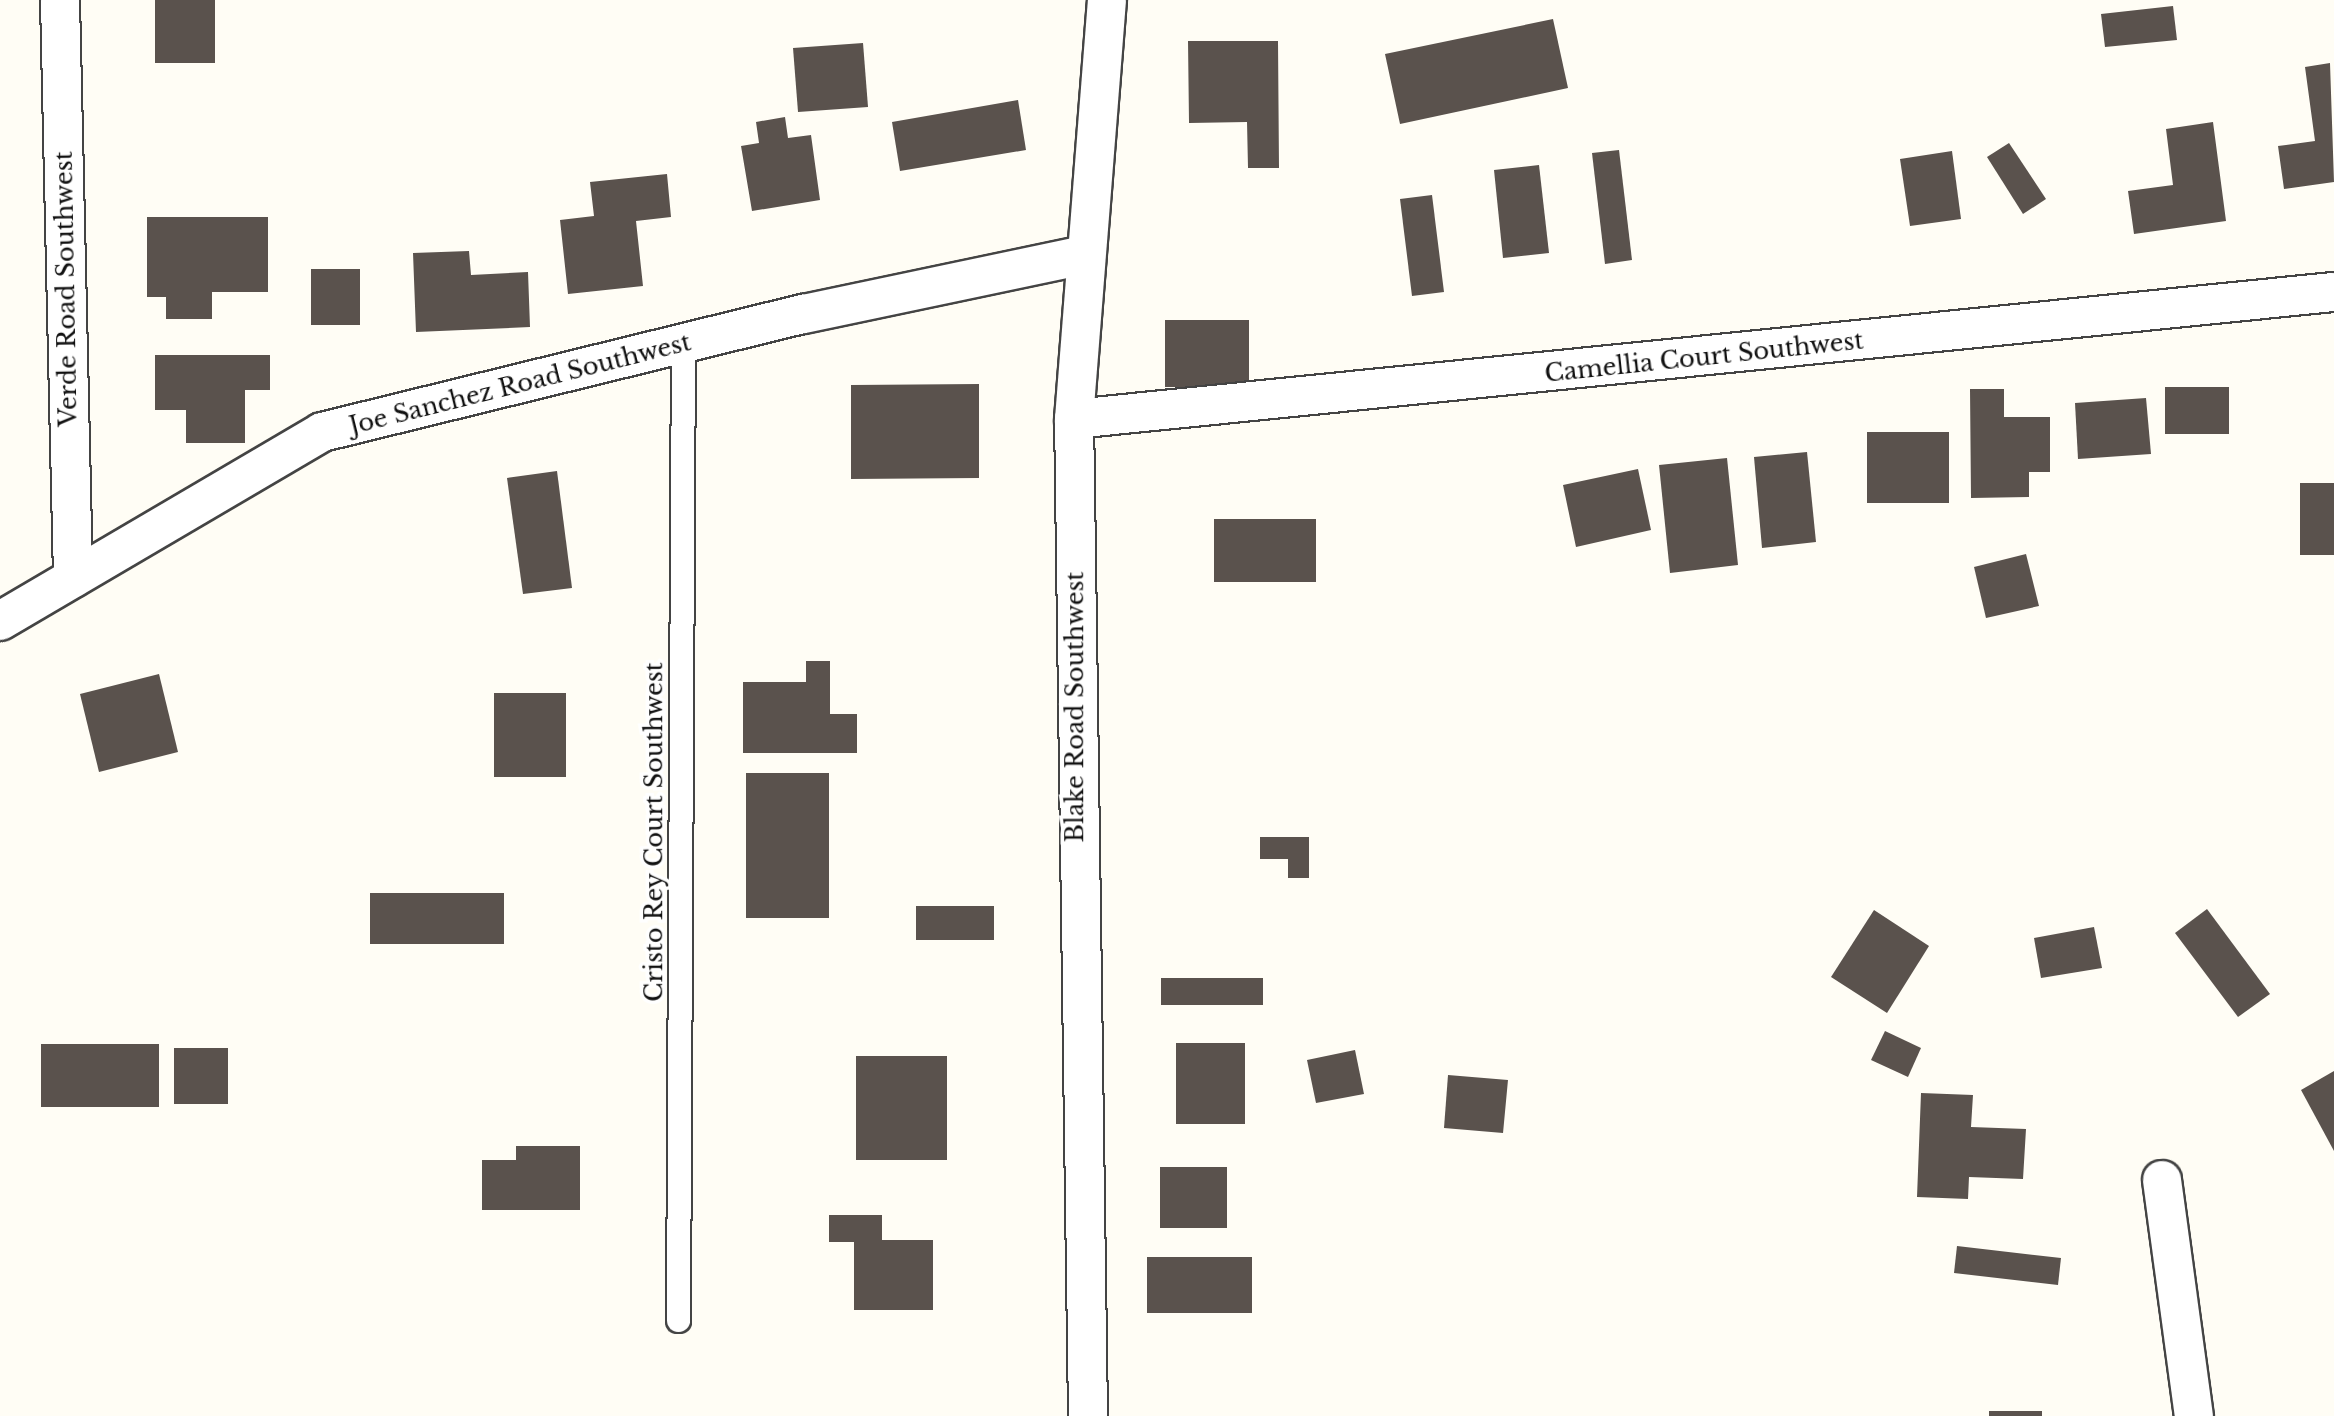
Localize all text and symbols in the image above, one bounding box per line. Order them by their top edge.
street label: Verde Road Southwest [49,151,83,427]
street label: Camellia Court Southwest [1543,326,1865,388]
street label: Joe Sanchez Road Southwest [346,328,694,440]
street label: Blake Road Southwest [1061,572,1089,842]
street label: Cristo Rey Court Southwest [640,662,668,1002]

